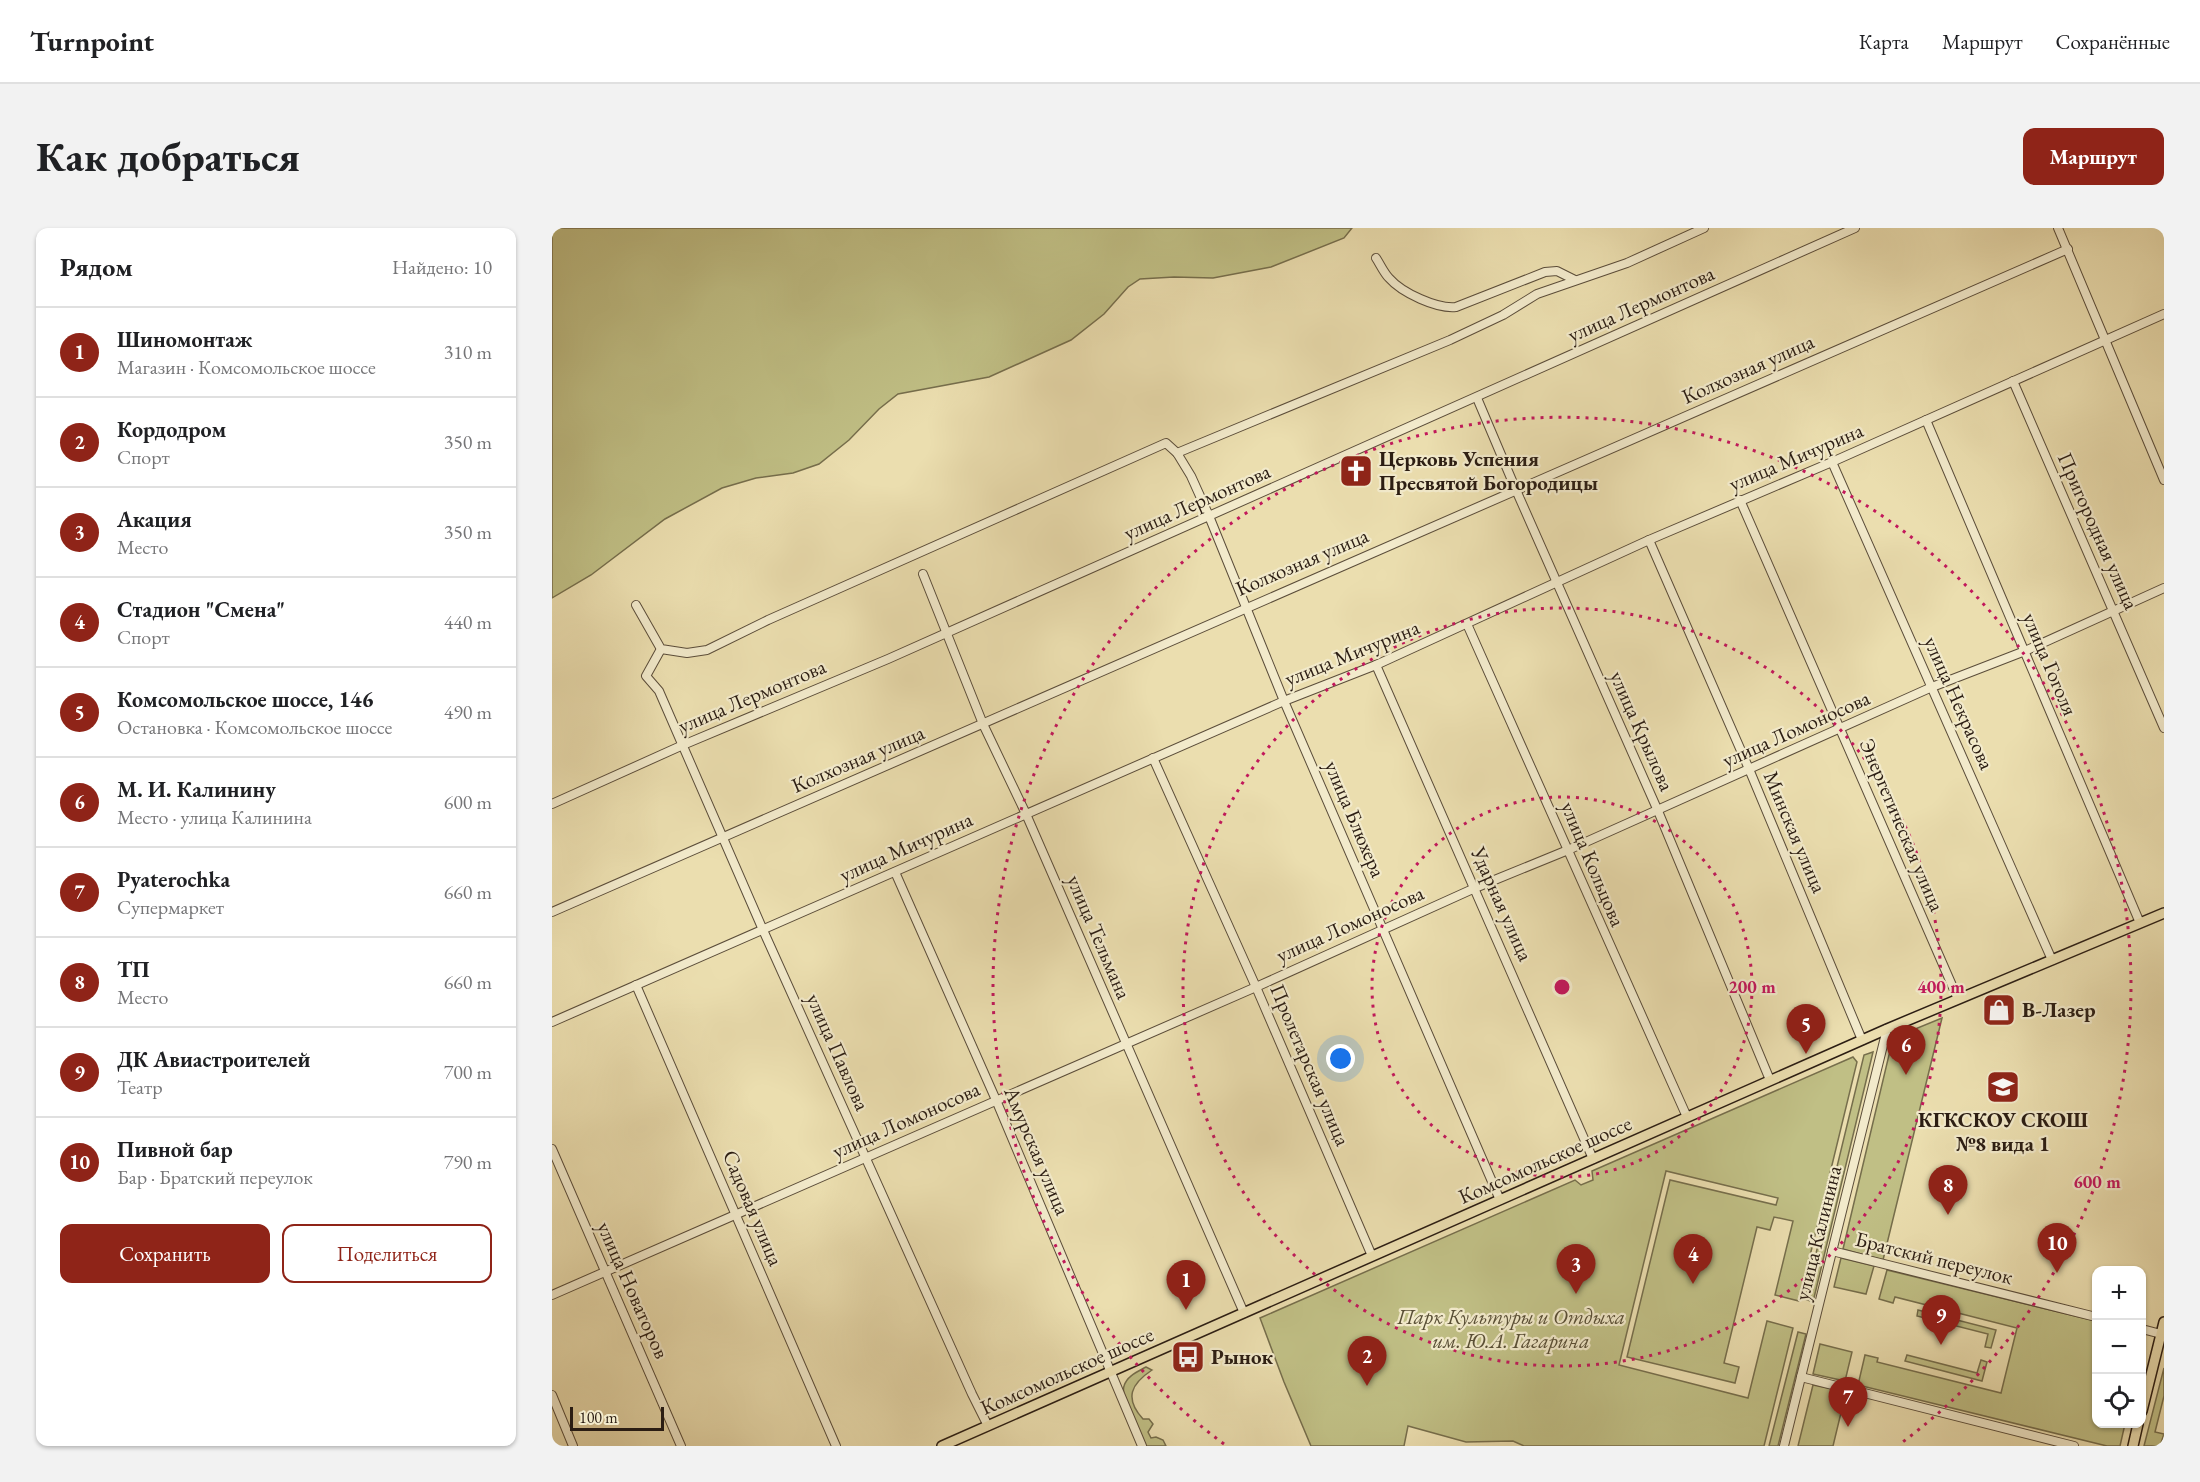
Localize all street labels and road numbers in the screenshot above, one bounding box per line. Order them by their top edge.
street label: улица Лермонтова [1563,259,1719,348]
street label: Колхозная улица [1677,327,1819,410]
street label: улица Мичурина [1725,416,1868,497]
street label: Пригородная улица [2052,448,2146,614]
street label: улица Лермонтова [1119,457,1275,546]
street label: Колхозная улица [1231,521,1373,602]
street label: улица Гоголя [2017,608,2084,719]
street label: улица Мичурина [1280,613,1424,692]
street label: улица Некрасова [1918,632,2001,774]
street label: улица Лермонтова [674,652,830,739]
street label: улица Крылова [1604,667,1681,796]
street label: улица Ломоносова [1718,684,1874,773]
street label: Колхозная улица [787,718,929,799]
street label: Энергетическая улица [1854,734,1951,916]
street label: улица Блюхера [1319,756,1392,882]
street label: Минская улица [1758,767,1834,897]
street label: улица Кольцова [1555,797,1632,931]
street label: улица Мичурина [835,805,977,888]
street label: Ударная улица [1465,842,1540,966]
street label: улица Тельмана [1061,870,1138,1004]
street label: улица Ломоносова [1272,879,1428,968]
street label: Пролетарская улица [1264,980,1357,1150]
street label: улица Павлова [801,989,877,1115]
street label: улица Ломоносова [828,1075,984,1164]
street label: Амурская улица [998,1082,1077,1220]
street label: Комсомольское шоссе [1454,1109,1636,1210]
street label: Садовая улица [717,1146,790,1270]
street label: улица Калинина [1788,1162,1847,1303]
street label: улица Новаторов [591,1217,676,1363]
street label: Братский переулок [1853,1225,2016,1290]
street label: Комсомольское шоссе [976,1320,1158,1421]

